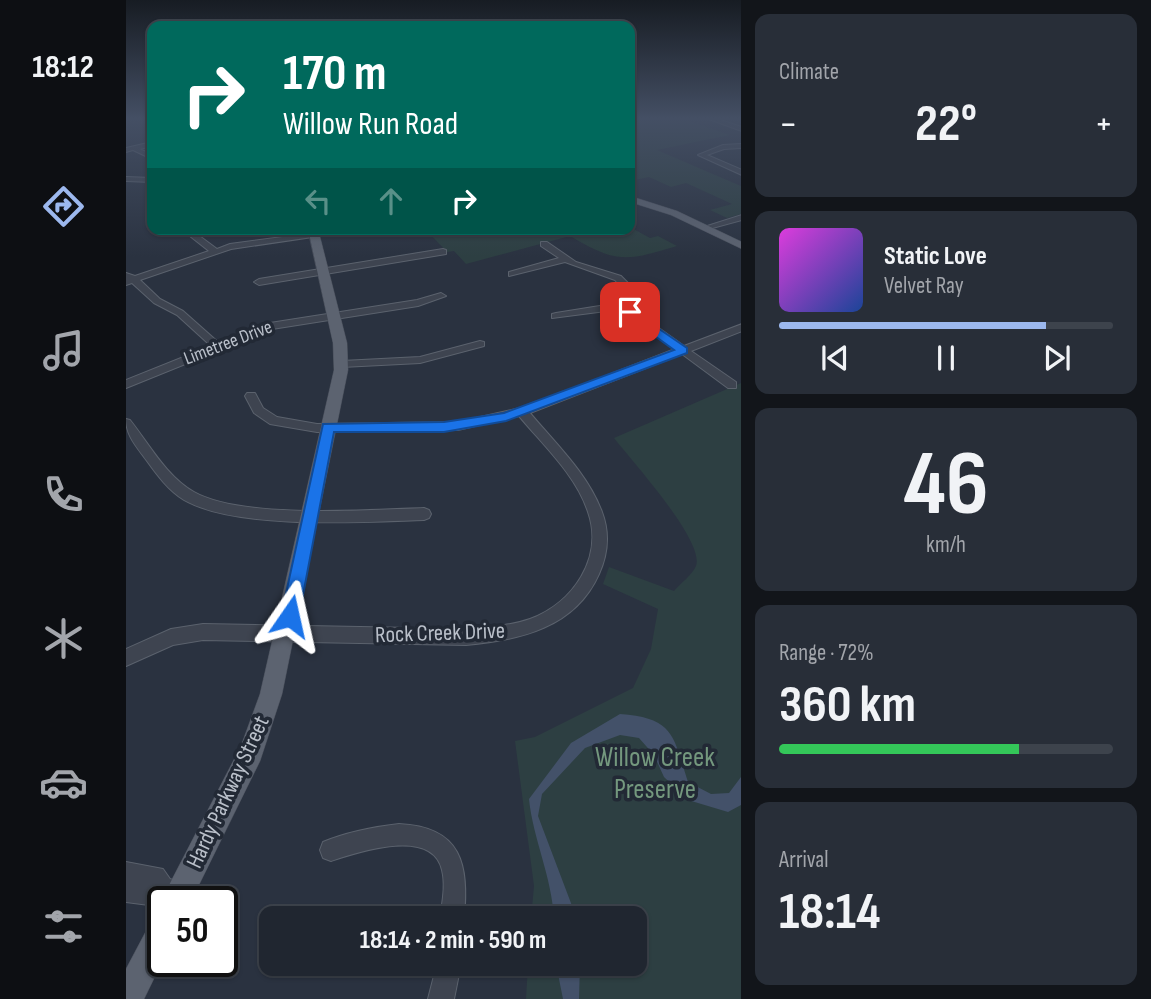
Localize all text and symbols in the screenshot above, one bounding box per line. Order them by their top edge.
text: 170 m [283,45,387,104]
text: 18:12 [32,48,94,87]
icon: right [168,49,259,140]
text: Climate [779,58,839,86]
text: 22° [915,93,977,156]
text: − [779,102,798,147]
text: + [1094,102,1113,147]
text: Willow Run Road [283,105,458,144]
icon: directions [39,182,88,231]
icon: left [299,182,337,220]
icon: ahead [372,182,410,220]
icon: right [445,182,483,220]
text: Static Love [884,241,987,272]
text: Velvet Ray [884,272,964,300]
pin [600,282,660,342]
icon: arrive [611,293,649,331]
street label: Limetree Drive [181,316,275,370]
icon: music [39,326,88,375]
icon: previous [816,339,854,377]
icon: pause [927,339,965,377]
icon: next [1038,339,1076,377]
text: 46 [903,431,989,540]
icon: phone [39,470,88,519]
text: km/h [926,531,966,559]
position arrow [253,579,327,653]
icon: climate [39,614,88,663]
street label: Rock Creek Drive [375,617,505,649]
text: Range · 72% [779,639,874,667]
text: 360 km [779,674,916,737]
street label: Hardy Parkway Street [180,711,276,873]
park label: Willow Creek Preserve [595,741,715,806]
icon: car [39,758,88,807]
text: Arrival [779,846,828,874]
text: 18:14 [779,881,881,944]
speed limit sign: 50 [147,886,238,977]
icon: filters [39,902,88,951]
text: 18:14 · 2 min · 590 m [360,925,546,956]

